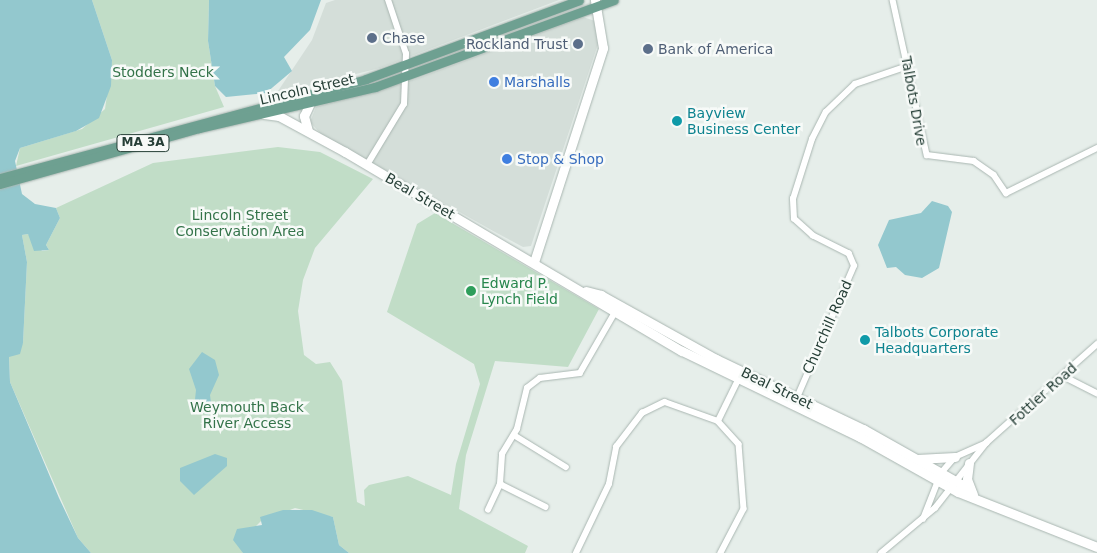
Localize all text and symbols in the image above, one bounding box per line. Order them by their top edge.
place label: Chase [382,30,425,46]
marker: Chase [366,32,378,44]
place label: Rockland Trust [466,36,568,52]
marker: Rockland Trust [572,38,584,50]
place label: Bank of America [658,41,773,57]
marker: Bank of America [642,43,654,55]
street label: Talbots Drive [898,55,930,147]
park label: Stodders Neck [112,64,214,80]
street label: Lincoln Street [258,70,356,108]
place label: Marshalls [504,74,570,90]
marker: Marshalls [488,76,500,88]
place label: Bayview Business Center [687,105,800,138]
marker: Bayview Business Center [671,115,683,127]
road number: MA 3A [116,134,170,152]
place label: Stop & Shop [517,151,604,167]
marker: Stop & Shop [501,153,513,165]
street label: Beal Street [382,169,458,223]
park label: Lincoln Street Conservation Area [175,207,305,240]
place label: Edward P. Lynch Field [481,275,558,308]
street label: Churchill Road [799,278,855,376]
marker: Edward P. Lynch Field [465,285,477,297]
place label: Talbots Corporate Headquarters [875,324,998,357]
marker: Talbots Corporate Headquarters [859,334,871,346]
street label: Fottler Road [1006,359,1080,429]
street label: Beal Street [738,363,816,413]
park label: Weymouth Back River Access [190,399,304,432]

